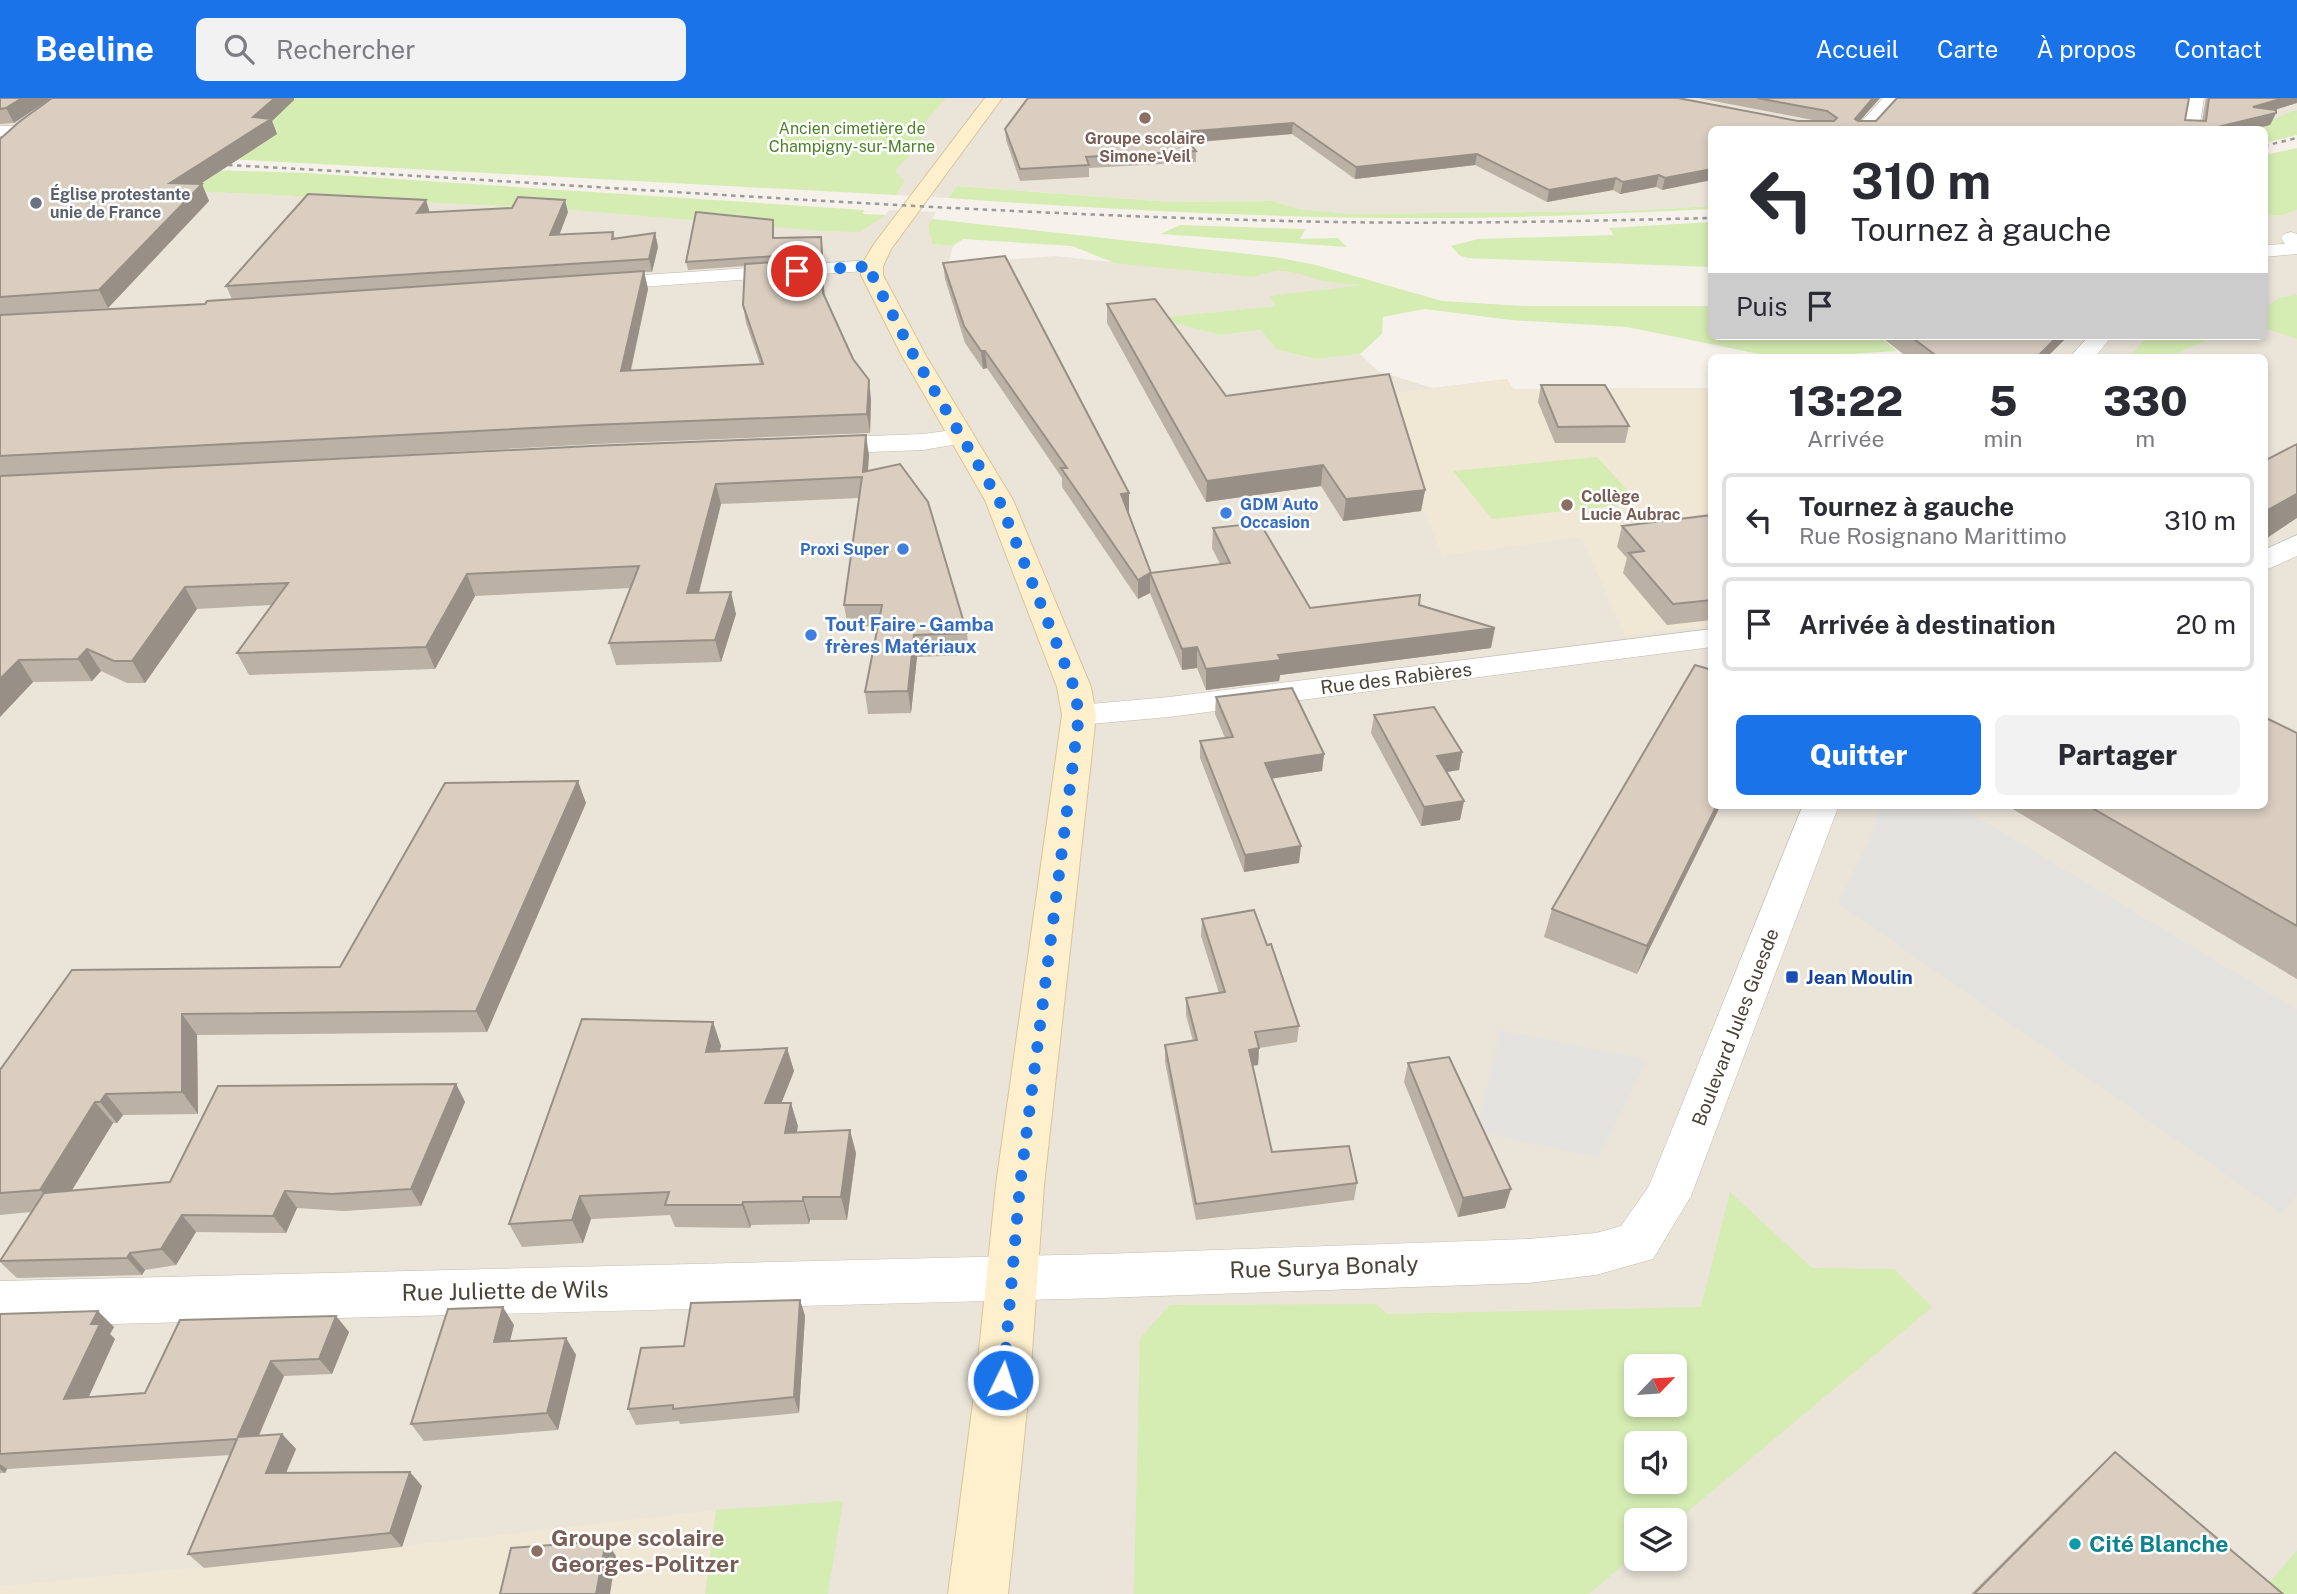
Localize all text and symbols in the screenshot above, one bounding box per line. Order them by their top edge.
search box [196,18,686,81]
text: Beeline [35,30,154,68]
icon: search [220,30,258,68]
text: Rechercher [276,34,415,65]
text: Accueil [1816,35,1899,63]
text: Carte [1937,35,1998,63]
text: À propos [2036,35,2136,63]
text: Contact [2174,35,2262,63]
marker: Groupe scolaire Simone-Veil [1137,110,1153,126]
park label: Ancien cimetière de Champigny-sur-Marne [769,119,935,156]
place label: Groupe scolaire Simone-Veil [1085,129,1205,166]
text: 310 m [1851,152,1991,210]
icon: left [1736,154,1827,245]
place label: Église protestante unie de France [50,184,190,222]
marker: Église protestante unie de France [28,195,44,211]
text: Tournez à gauche [1851,211,2111,248]
pin [767,241,827,301]
icon: arrive [778,252,816,290]
icon: arrive [1801,287,1839,325]
text: Puis [1736,291,1787,322]
text: 13:22 [1788,376,1903,425]
text: 5 [1989,376,2018,425]
text: 330 [2103,376,2188,425]
text: Arrivée [1807,425,1884,452]
text: min [1984,425,2023,452]
text: m [2135,425,2155,452]
place label: Collège Lucie Aubrac [1581,487,1681,524]
text: Tournez à gauche [1799,491,2014,522]
place label: GDM Auto Occasion [1240,495,1319,532]
marker: Collège Lucie Aubrac [1559,497,1575,513]
icon: left [1740,501,1778,539]
marker: GDM Auto Occasion [1218,505,1234,521]
text: 310 m [2164,505,2236,536]
text: Rue Rosignano Marittimo [1799,522,2067,549]
place label: Proxi Super [800,540,889,559]
marker: Proxi Super [895,541,911,557]
icon: arrive [1740,605,1778,643]
text: Arrivée à destination [1799,609,2056,640]
text: 20 m [2176,609,2236,640]
place label: Tout Faire - Gamba frères Matériaux [825,613,994,657]
marker: Tout Faire - Gamba frères Matériaux [803,627,819,643]
street label: Rue des Rabières [1319,658,1473,698]
button: Quitter [1736,715,1981,795]
button: Partager [1995,715,2240,795]
street label: Boulevard Jules Guesde [1687,925,1783,1129]
place label: Jean Moulin [1806,966,1913,988]
marker: Jean Moulin [1784,969,1800,985]
street label: Rue Surya Bonaly [1229,1250,1419,1283]
street label: Rue Juliette de Wils [401,1275,609,1306]
position arrow [966,1343,1040,1417]
north arrow [1624,1354,1687,1418]
map controls [1624,1354,1687,1571]
button: sound [1624,1431,1687,1494]
button: layers [1624,1508,1687,1571]
place label: Groupe scolaire Georges-Politzer [551,1524,739,1577]
place label: Cité Blanche [2089,1530,2228,1557]
marker: Cité Blanche [2067,1536,2083,1552]
marker: Groupe scolaire Georges-Politzer [529,1543,545,1559]

